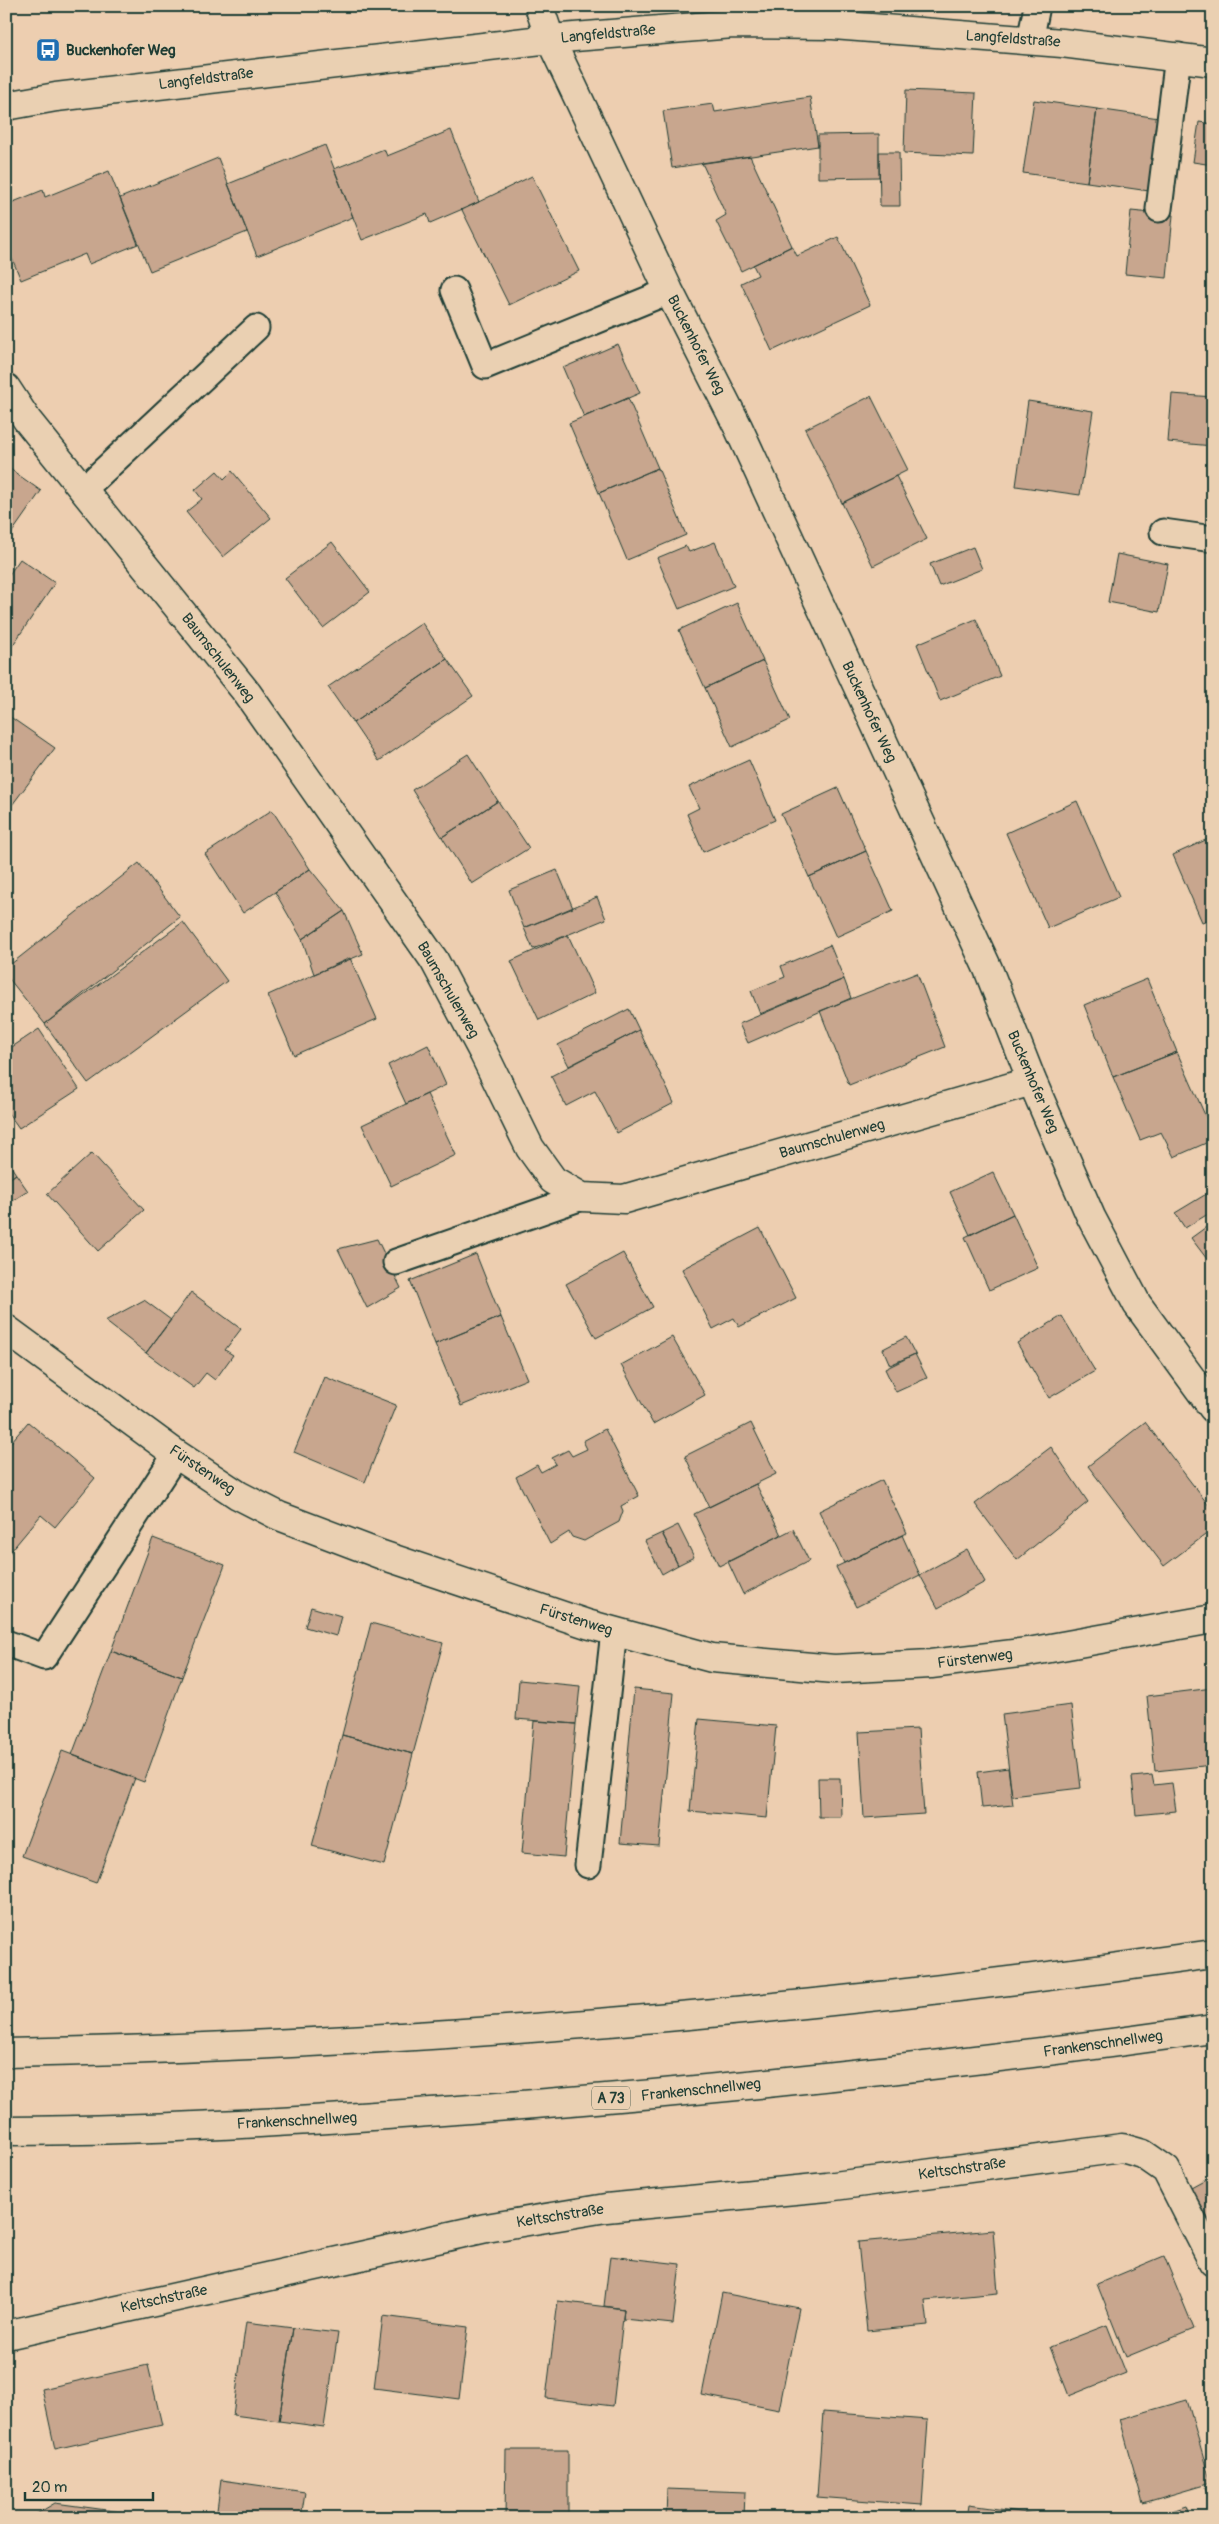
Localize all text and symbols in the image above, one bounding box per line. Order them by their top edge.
street label: Langfeldstraße [560,20,657,48]
street label: Langfeldstraße [965,26,1062,52]
bus stop icon: Buckenhofer Weg [35,37,61,63]
place label: Buckenhofer Weg [66,41,176,60]
street label: Langfeldstraße [158,64,255,94]
street label: Buckenhofer Weg [663,292,729,398]
street label: Baumschulenweg [177,609,259,707]
street label: Buckenhofer Weg [837,658,901,766]
street label: Baumschulenweg [413,938,483,1042]
street label: Buckenhofer Weg [1003,1028,1063,1136]
street label: Baumschulenweg [777,1115,887,1163]
street label: Fürstenweg [165,1441,239,1499]
street label: Fürstenweg [537,1600,615,1640]
street label: Fürstenweg [936,1645,1014,1673]
street label: Frankenschnellweg [1042,2026,1164,2062]
street label: Frankenschnellweg [640,2074,762,2106]
road number: A 73 [592,2086,630,2110]
street label: Frankenschnellweg [236,2108,358,2134]
street label: Keltschstraße [917,2153,1008,2185]
street label: Keltschstraße [515,2200,606,2232]
street label: Keltschstraße [119,2280,210,2317]
scale bar [25,2469,152,2501]
text: 20 m [32,2478,67,2497]

